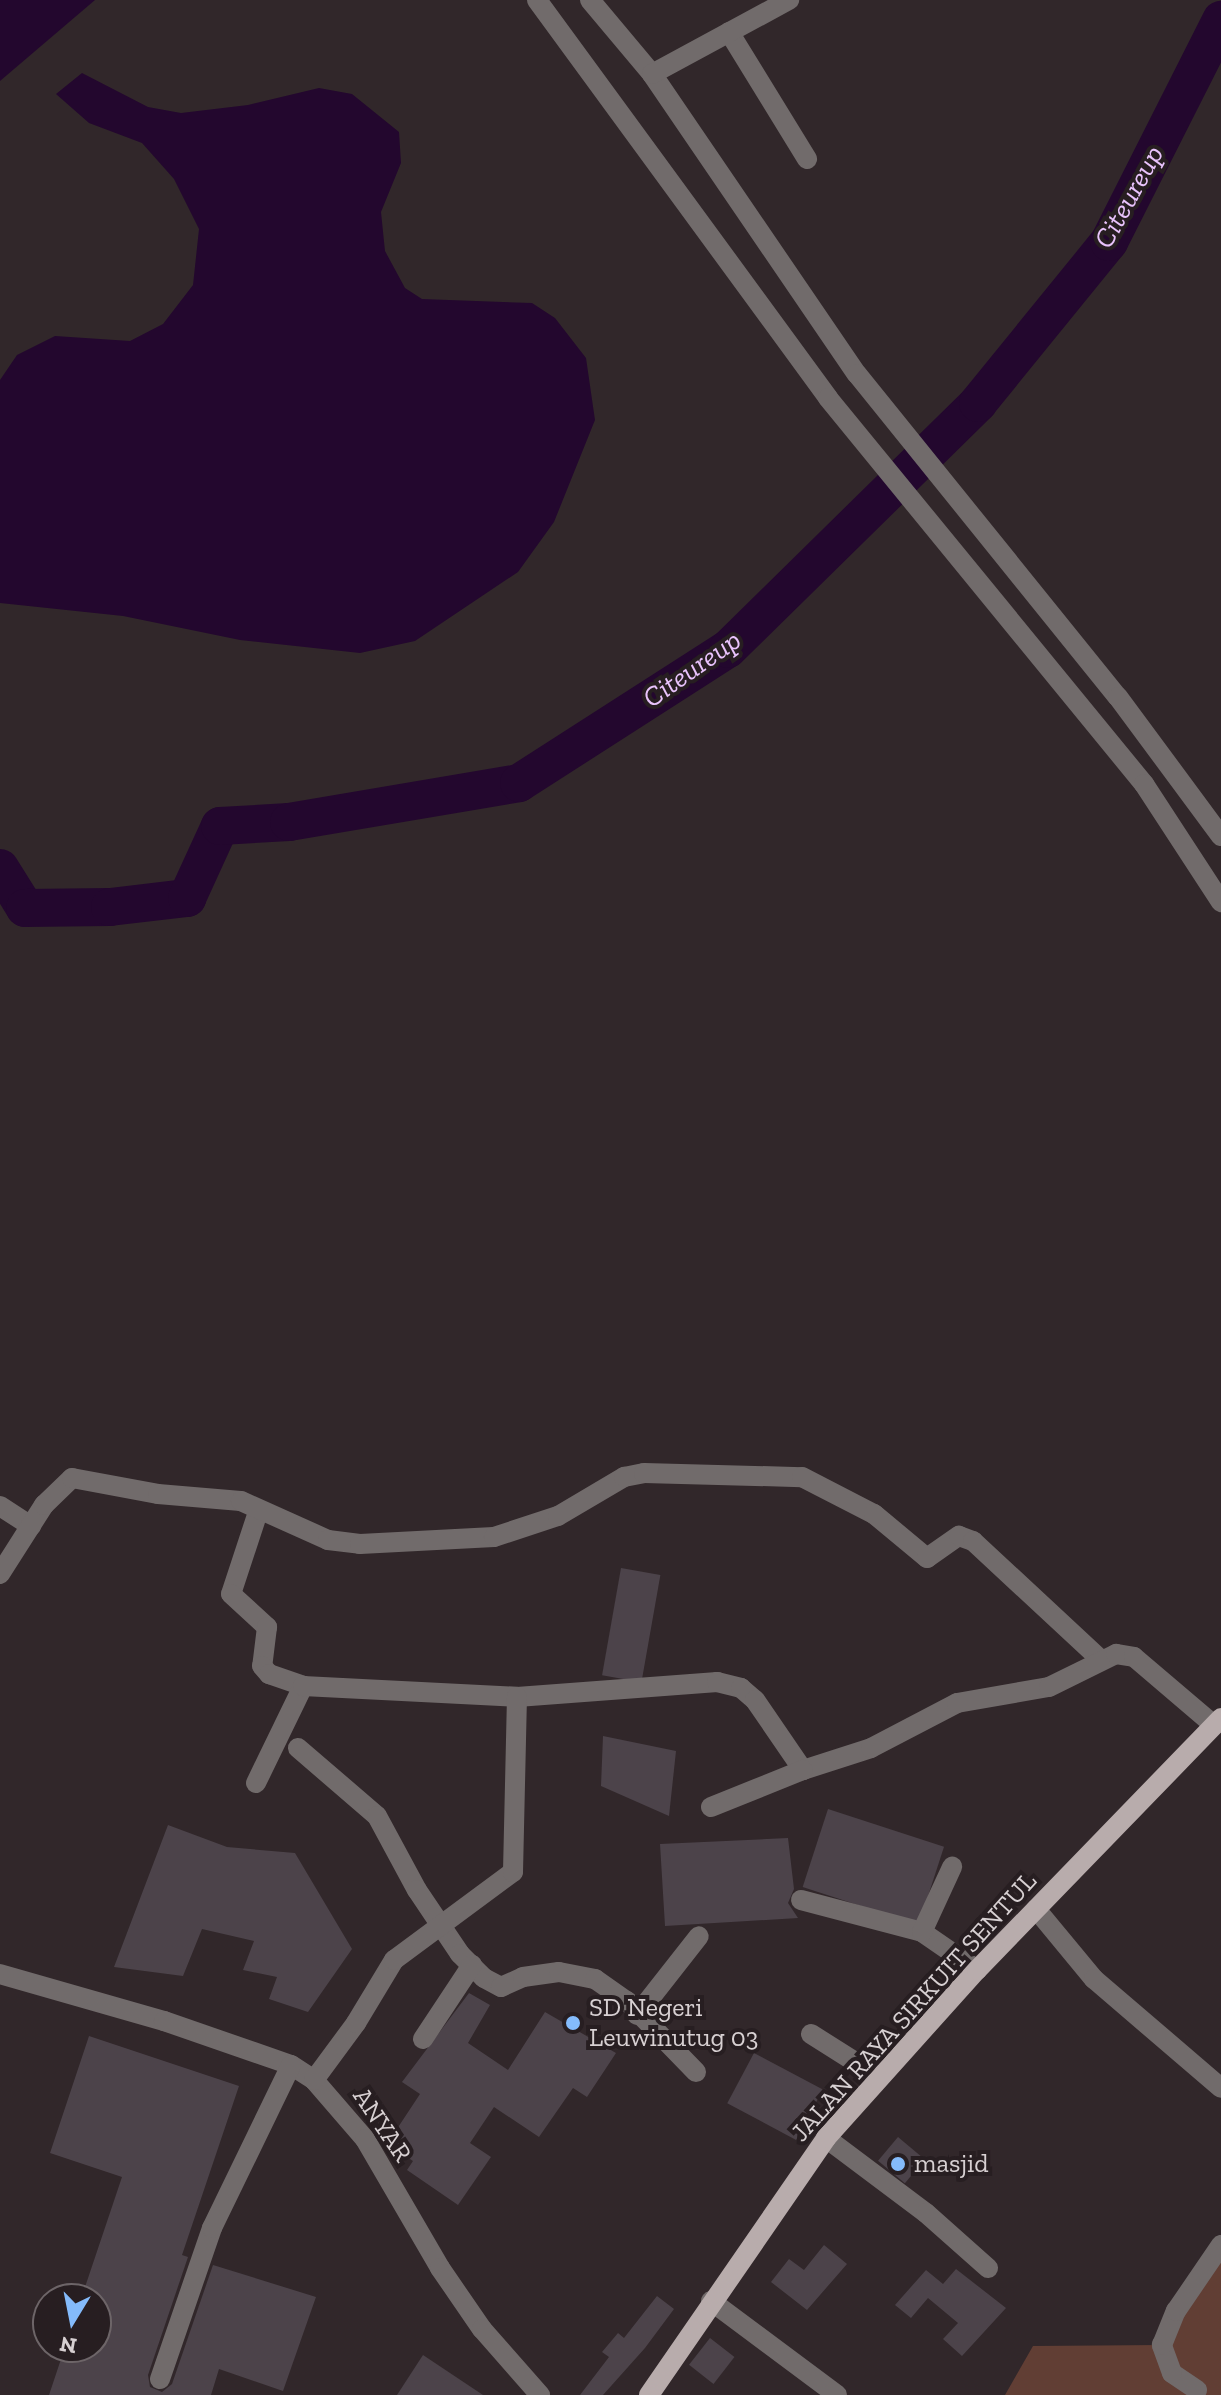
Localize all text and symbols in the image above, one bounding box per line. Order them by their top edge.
water label: Citeureup [1087,140,1171,254]
water label: Citeureup [636,623,748,715]
street label: JALAN RAYA SIRKUIT SENTUL [784,1865,1044,2149]
place label: SD Negeri Leuwinutug 03 [589,1992,758,2054]
marker: SD Negeri Leuwinutug 03 [564,2014,582,2032]
street label: ANYAR [346,2082,418,2168]
place label: masjid [914,2148,988,2180]
marker: masjid [889,2155,907,2173]
north arrow [32,2283,112,2363]
text: N [58,2330,79,2360]

